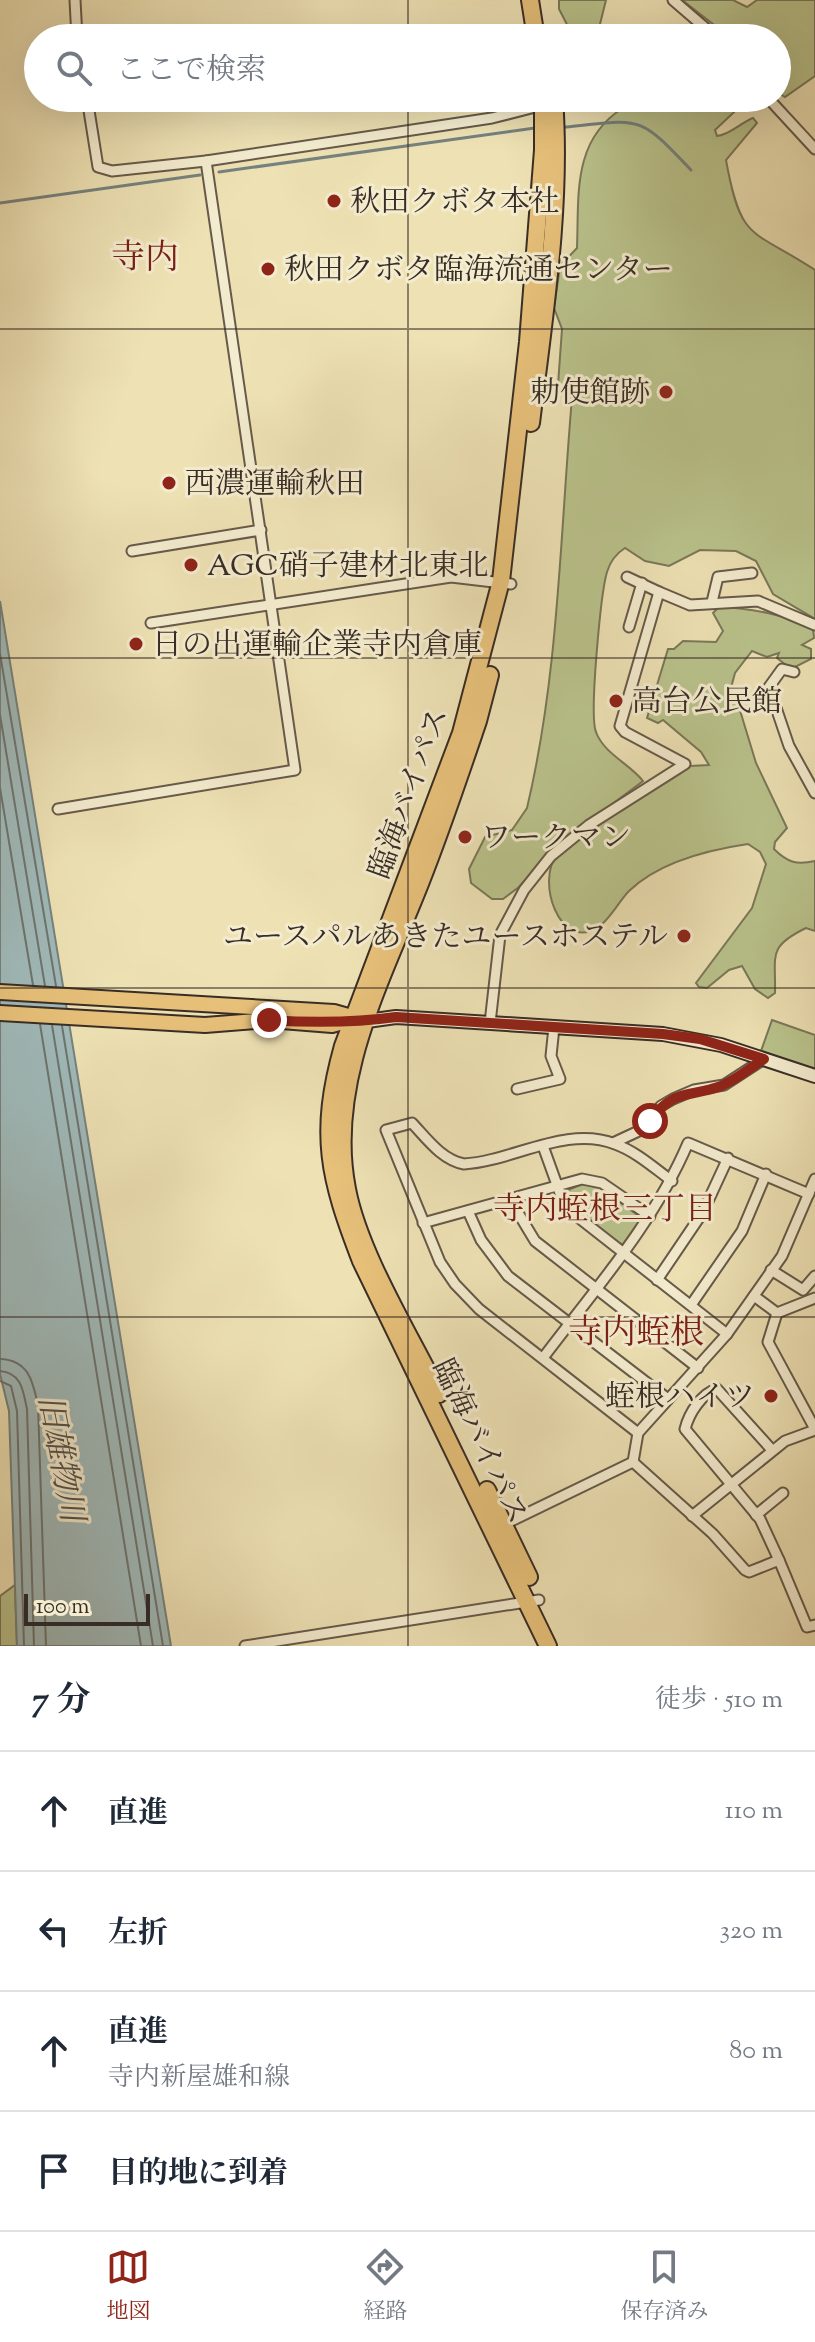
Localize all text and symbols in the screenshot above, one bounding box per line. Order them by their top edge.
search box [24,24,791,112]
icon: search [52,46,96,90]
text: ここで検索 [116,50,266,93]
place label: 秋田クボタ本社 [350,182,560,225]
marker: 秋田クボタ本社 [325,192,343,210]
district label: 寺内 [111,235,179,284]
place label: 秋田クボタ臨海流通センター [284,250,673,293]
marker: 秋田クボタ臨海流通センター [259,260,277,278]
place label: 勅使館跡 [530,373,650,416]
marker: 勅使館跡 [657,383,675,401]
place label: 西濃運輸秋田 [185,464,365,507]
marker: 西濃運輸秋田 [160,474,178,492]
place label: AGC硝子建材北東北 [207,546,489,589]
marker: AGC硝子建材北東北 [182,556,200,574]
place label: 日の出運輸企業寺内倉庫 [152,625,482,668]
marker: 日の出運輸企業寺内倉庫 [127,635,145,653]
place label: 高台公民館 [632,682,782,725]
marker: 高台公民館 [607,692,625,710]
street label: 臨海バイパス [359,702,461,886]
place label: ワークマン [481,818,631,861]
marker: ワークマン [456,828,474,846]
place label: ユースパルあきたユースホステル [223,917,668,960]
marker: ユースパルあきたユースホステル [675,927,693,945]
route end [251,1002,287,1038]
route start [632,1103,668,1139]
district label: 寺内蛭根三丁目 [493,1188,717,1234]
district label: 寺内蛭根 [568,1310,704,1359]
street label: 臨海バイパス [420,1352,537,1532]
place label: 蛭根ハイツ [605,1377,755,1420]
marker: 蛭根ハイツ [762,1387,780,1405]
water label: 旧雄物川 [24,1391,94,1529]
scale bar [24,1590,150,1626]
text: 100 m [36,1592,89,1624]
text: 7 分 [32,1677,90,1726]
text: 徒歩 · 510 m [655,1682,783,1719]
icon: ahead [32,1789,76,1833]
text: 直進 [108,1793,168,1836]
text: 110 m [725,1793,783,1830]
icon: left [32,1909,76,1953]
text: 左折 [108,1913,168,1956]
text: 320 m [720,1913,783,1950]
text: 直進 [108,2012,168,2055]
icon: ahead [32,2029,76,2073]
text: 80 m [729,2033,783,2070]
text: 寺内新屋雄和線 [108,2060,290,2097]
icon: arrive [32,2149,76,2193]
text: 目的地に到着 [108,2153,288,2196]
tab: 地図 [106,2245,151,2329]
tab: 経路 [363,2245,408,2329]
tab: 保存済み [620,2245,709,2329]

